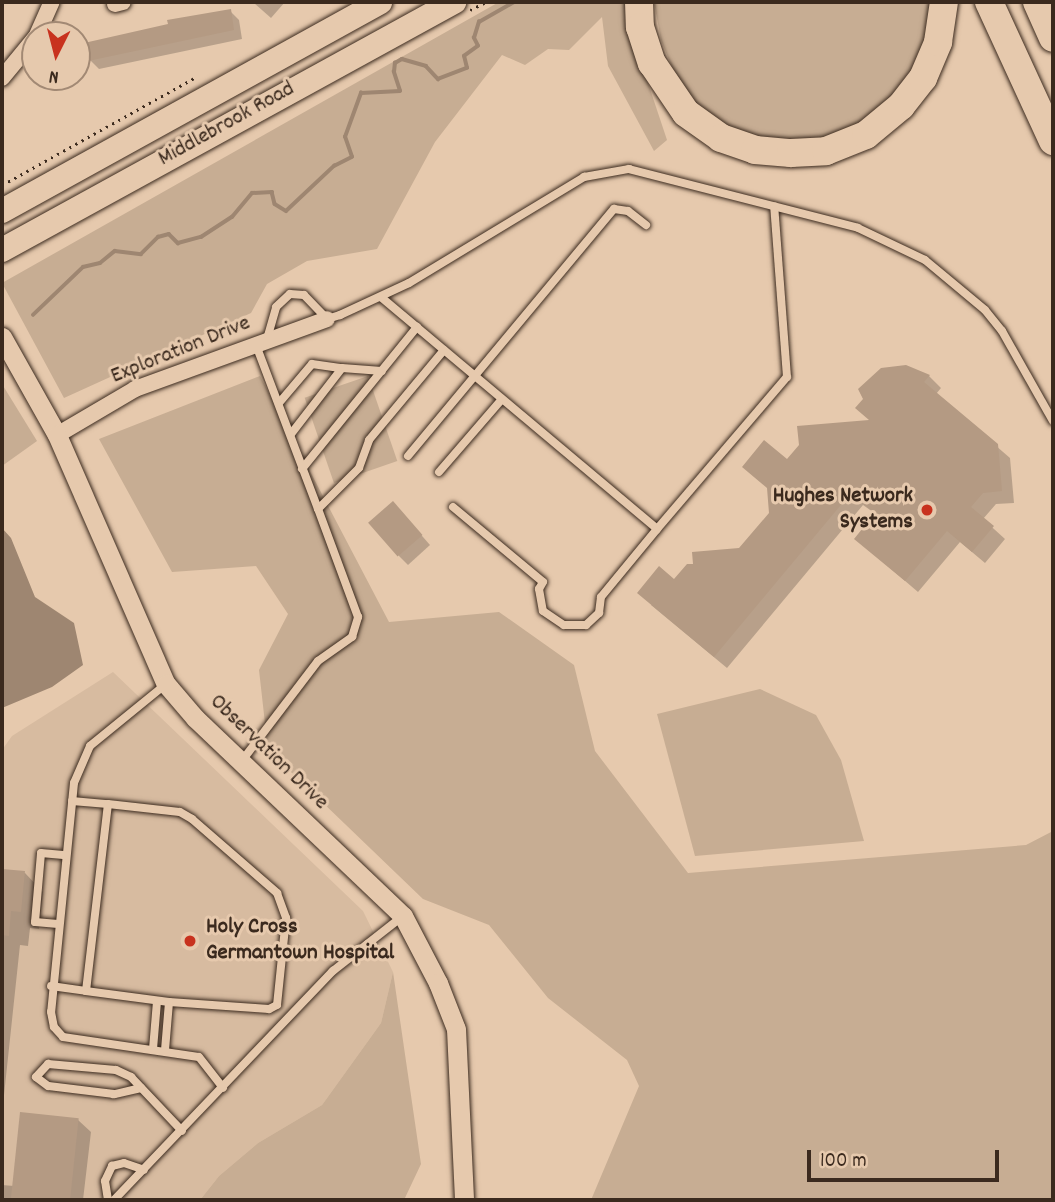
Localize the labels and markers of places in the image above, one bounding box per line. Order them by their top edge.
place label: Hughes Network Systems [773,483,913,537]
marker: Hughes Network Systems [919,502,935,518]
place label: Holy Cross Germantown Hospital [206,914,394,968]
marker: Holy Cross Germantown Hospital [180,931,200,951]

